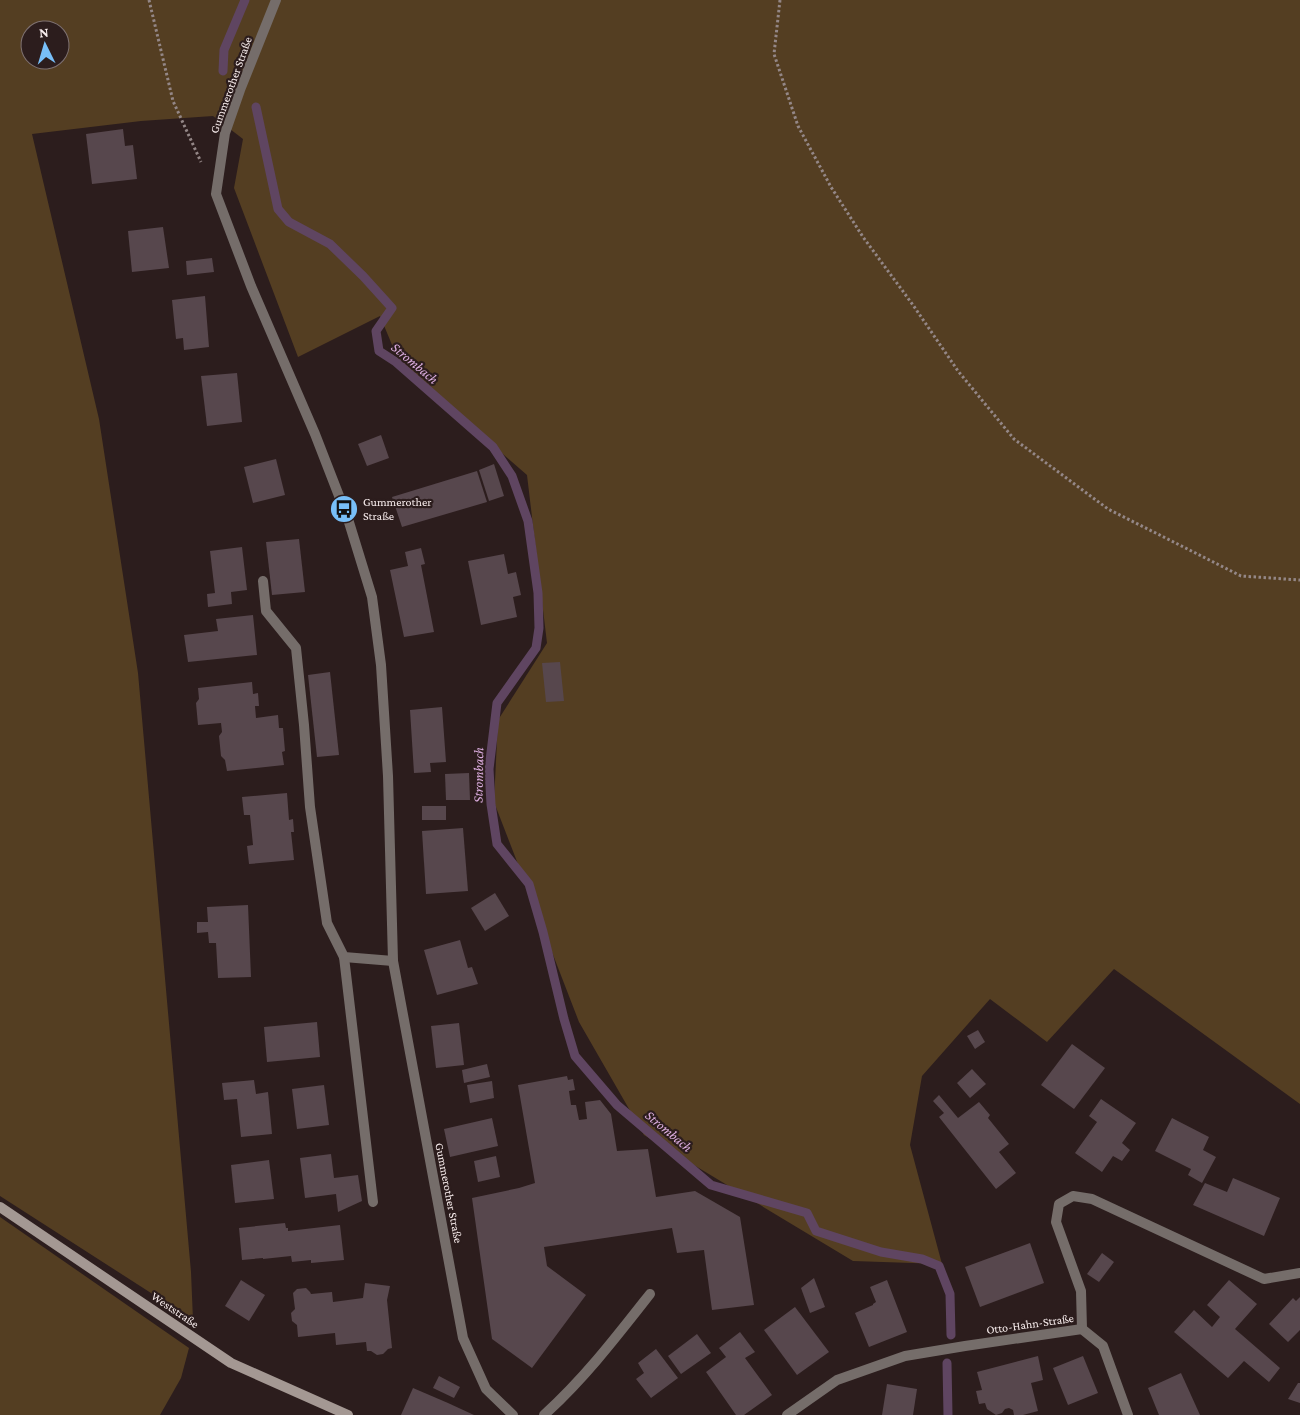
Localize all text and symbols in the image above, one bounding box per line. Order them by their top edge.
north arrow [20,20,70,70]
text: N [38,24,50,40]
street label: Gummerother Straße [207,35,255,135]
water label: Strombach [388,339,442,387]
bus stop icon: Gummerother Straße [329,494,359,524]
place label: Gummerother Straße [363,495,432,523]
water label: Strombach [470,747,486,803]
water label: Strombach [642,1107,696,1155]
street label: Gummerother Straße [432,1142,466,1244]
street label: Weststraße [148,1289,202,1331]
street label: Otto-Hahn-Straße [985,1311,1075,1337]

